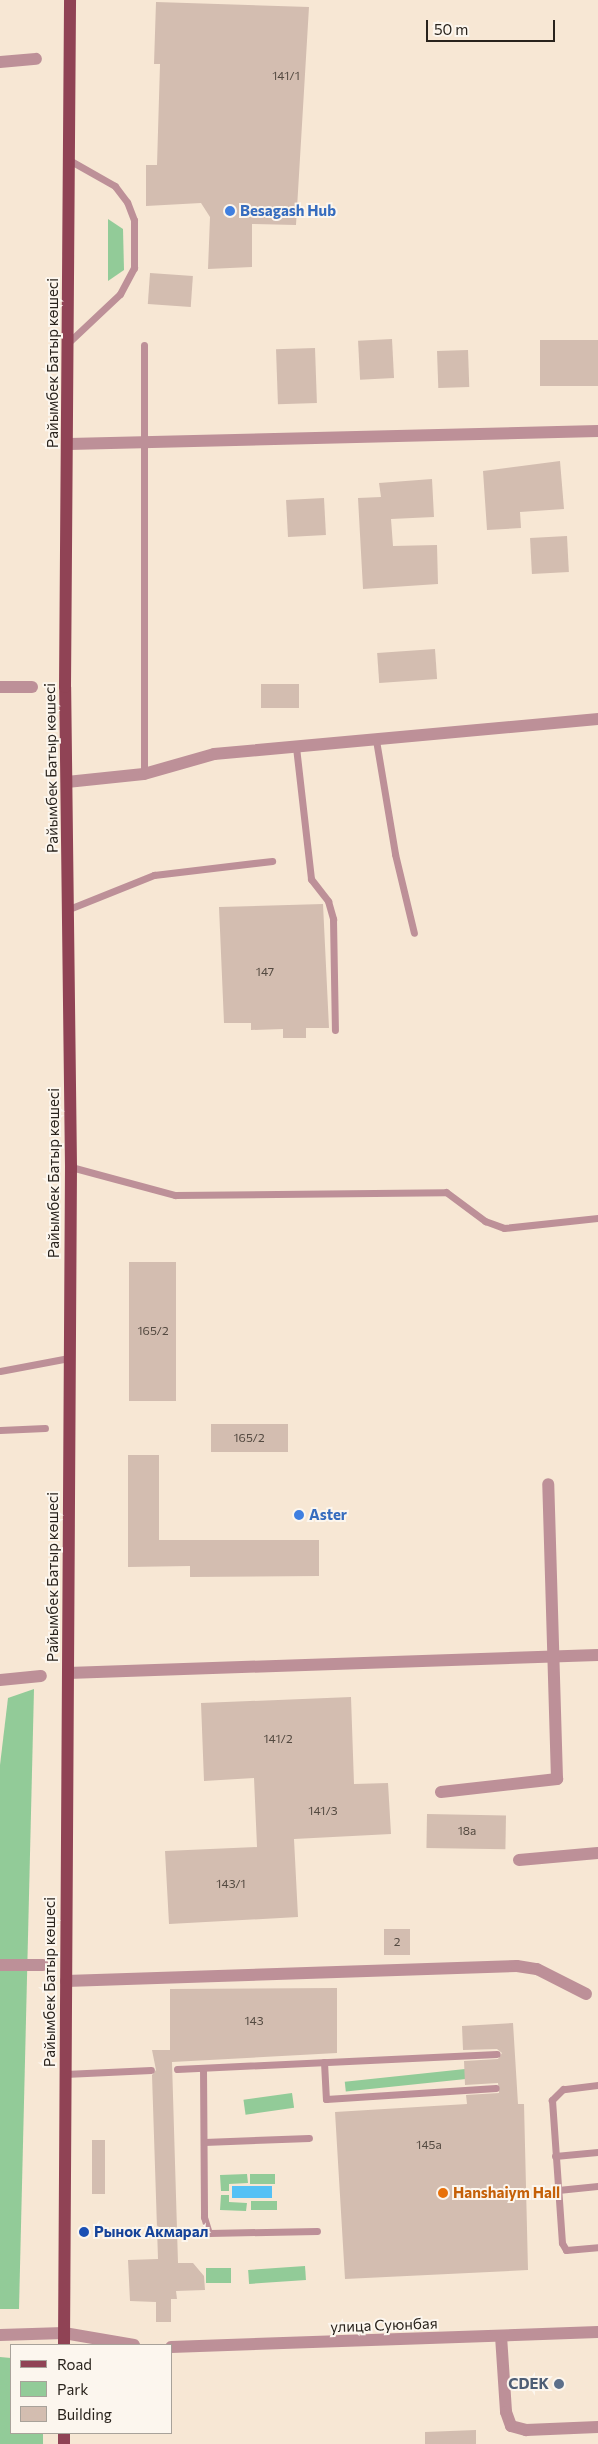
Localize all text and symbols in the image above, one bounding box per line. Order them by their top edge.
scale bar [428,10,557,42]
text: 50 m [434,20,468,38]
house number: 141/1 [272,69,300,83]
place label: Besagash Hub [240,202,336,220]
marker: Besagash Hub [224,205,236,217]
street label: Райымбек Батыр көшесі [44,278,62,448]
street label: Райымбек Батыр көшесі [41,683,61,853]
house number: 147 [256,965,274,979]
street label: Райымбек Батыр көшесі [45,1088,63,1258]
house number: 165/2 [137,1324,169,1338]
house number: 165/2 [233,1431,265,1445]
street label: Райымбек Батыр көшесі [44,1492,62,1662]
place label: Aster [309,1506,347,1524]
marker: Aster [293,1509,305,1521]
house number: 141/2 [263,1732,293,1746]
house number: 141/3 [308,1804,338,1818]
house number: 18а [458,1824,476,1838]
house number: 143/1 [216,1877,246,1891]
street label: Райымбек Батыр көшесі [41,1897,59,2067]
house number: 2 [394,1935,400,1949]
house number: 143 [244,2014,264,2028]
house number: 145а [416,2138,442,2152]
place label: Hanshaiym Hall [453,2184,560,2202]
marker: Hanshaiym Hall [437,2187,449,2199]
place label: Рынок Акмарал [94,2223,208,2241]
marker: Рынок Акмарал [78,2226,90,2238]
street label: улица Суюнбая [330,2314,438,2336]
legend [10,2344,172,2434]
text: Road [57,2355,92,2373]
place label: CDEK [508,2375,549,2393]
marker: CDEK [553,2378,565,2390]
text: Park [57,2380,88,2398]
text: Building [57,2405,112,2423]

